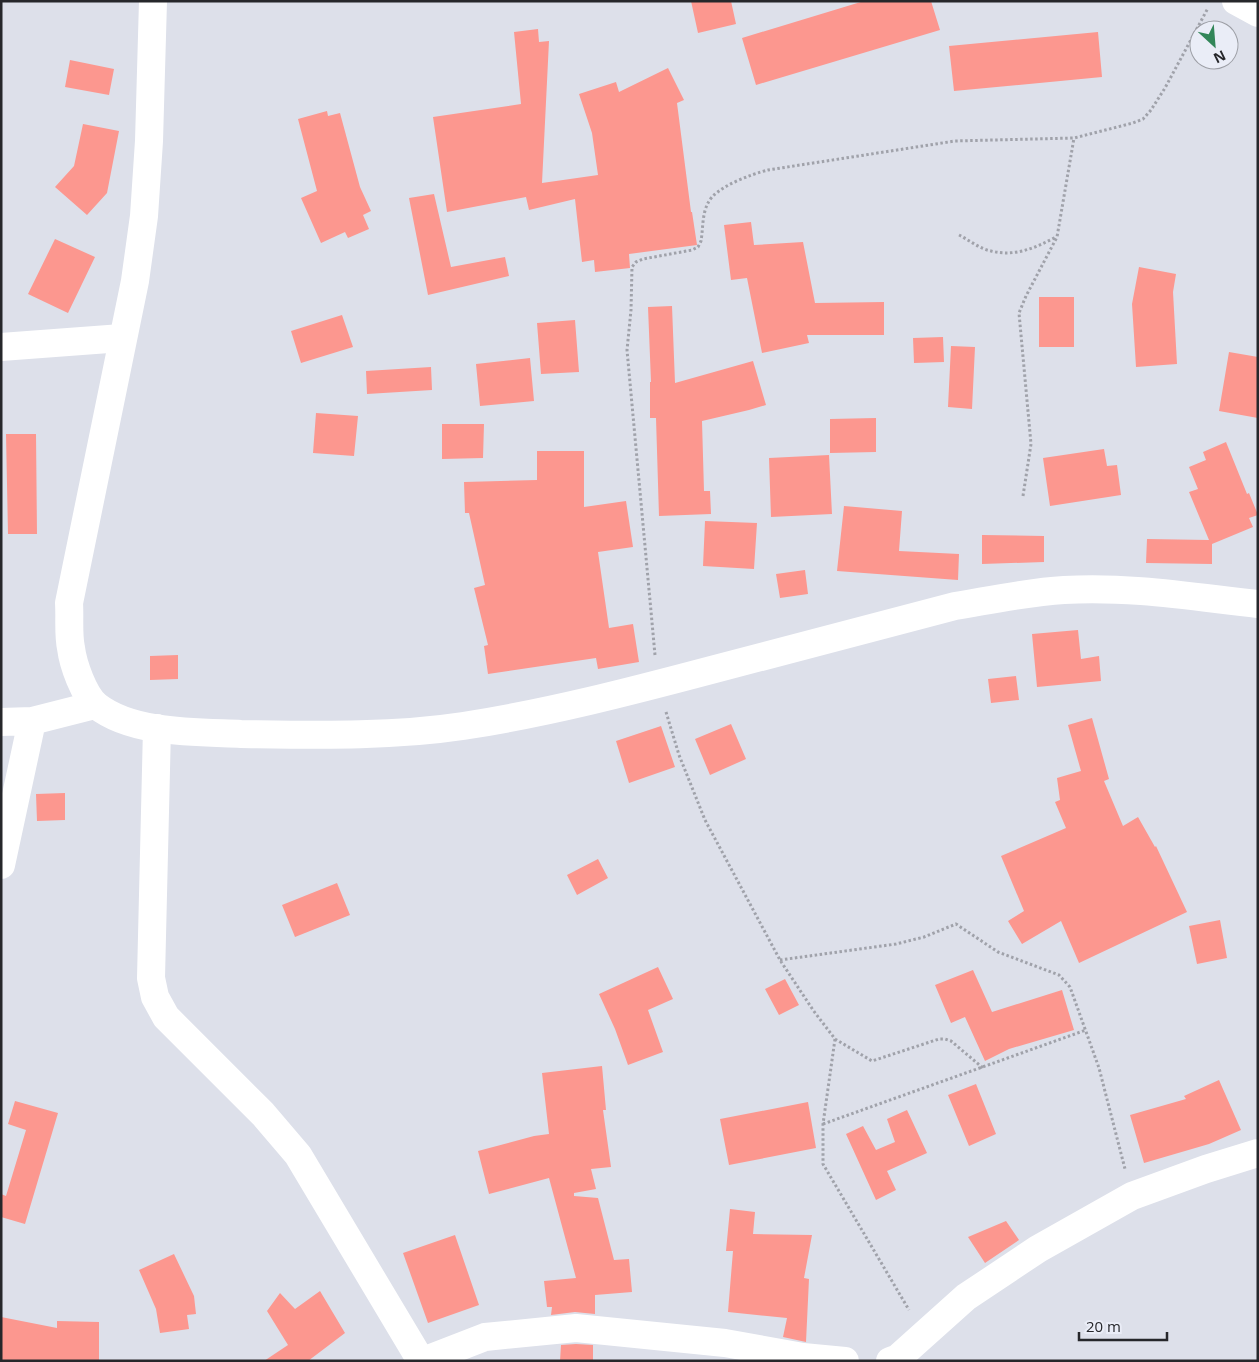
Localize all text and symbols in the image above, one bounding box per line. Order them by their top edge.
north arrow [1189,20,1239,70]
text: N [1211,46,1229,68]
scale bar [1079,1310,1166,1342]
text: 20 m [1086,1316,1121,1336]

